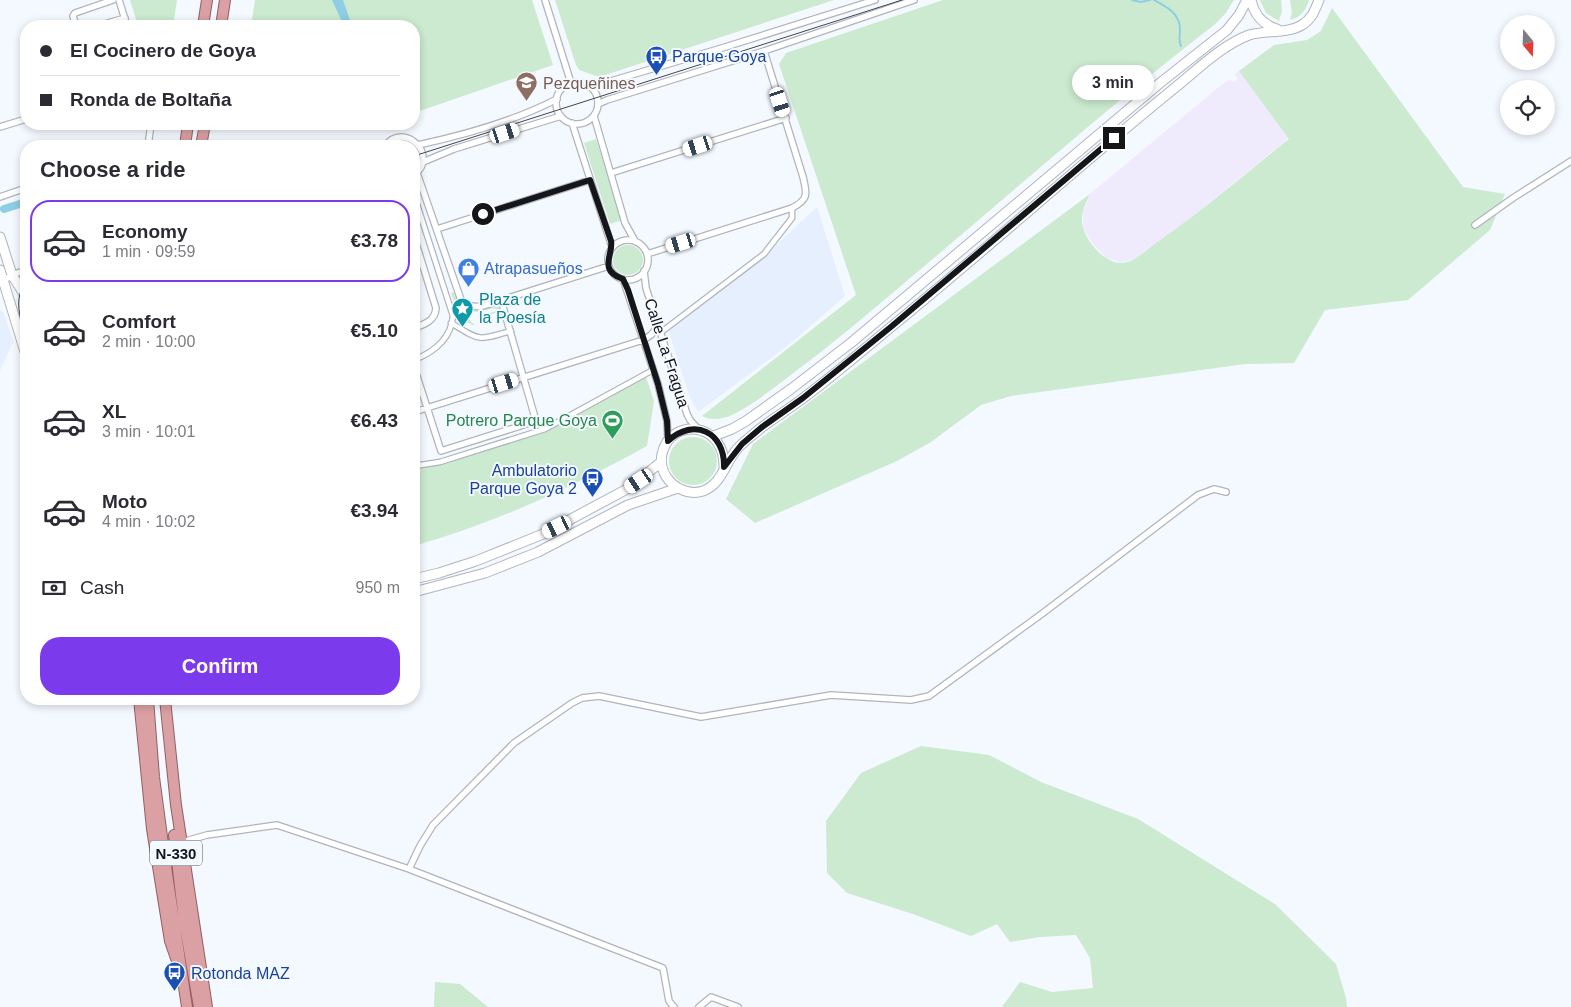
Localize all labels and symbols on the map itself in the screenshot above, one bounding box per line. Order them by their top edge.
north arrow [1500,15,1555,70]
bus stop icon: Parque Goya [644,44,668,75]
place label: Parque Goya [672,48,766,65]
callout: 3 min [1073,66,1155,100]
school or university icon: Pezqueñines [515,71,539,102]
place label: Pezqueñines [543,75,636,92]
car [768,85,791,119]
car [488,121,521,145]
route end [1103,127,1125,149]
car [681,134,714,158]
route start [472,203,494,225]
car [664,231,697,255]
shop icon: Atrapasueños [456,256,480,287]
place label: Atrapasueños [484,260,583,277]
place label: Plaza de la Poesía [479,291,546,326]
place icon: Plaza de la Poesía [451,296,475,327]
street label: Calle La Fragua [641,296,693,410]
car [487,371,520,395]
sports icon: Potrero Parque Goya [601,408,625,439]
place label: Potrero Parque Goya [446,412,597,429]
place label: Ambulatorio Parque Goya 2 [469,462,577,497]
car [622,466,655,496]
bus stop icon: Ambulatorio Parque Goya 2 [581,467,605,498]
car [540,514,573,540]
road number: N-330 [150,840,202,866]
bus stop icon: Rotonda MAZ [163,961,187,992]
place label: Rotonda MAZ [191,965,290,982]

